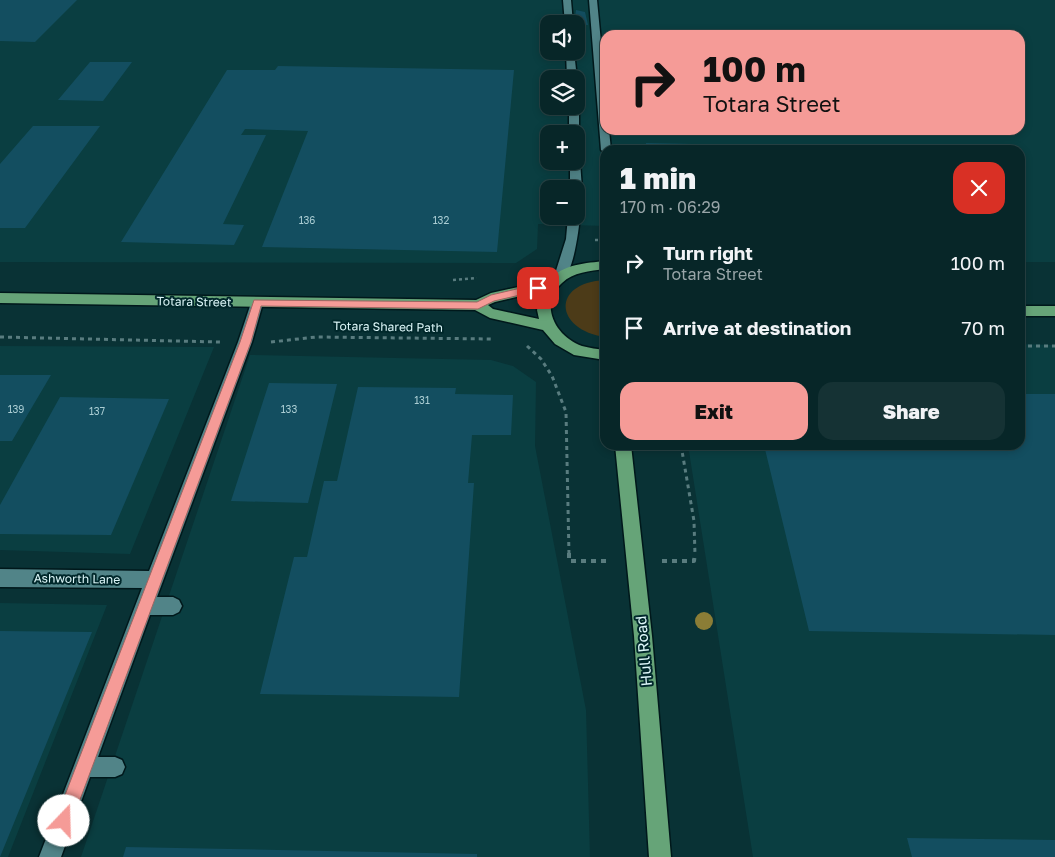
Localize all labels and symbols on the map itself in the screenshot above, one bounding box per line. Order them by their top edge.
house number: 136 [299,214,315,226]
house number: 132 [433,214,449,226]
pin [517,267,559,309]
street label: Totara Street [156,293,232,310]
street label: Totara Shared Path [333,318,443,335]
house number: 131 [414,394,430,406]
house number: 139 [8,403,24,415]
house number: 133 [281,403,297,415]
house number: 137 [89,405,105,417]
street label: Ashworth Lane [34,570,120,587]
street label: Hull Road [631,615,655,687]
position arrow [37,794,89,846]

